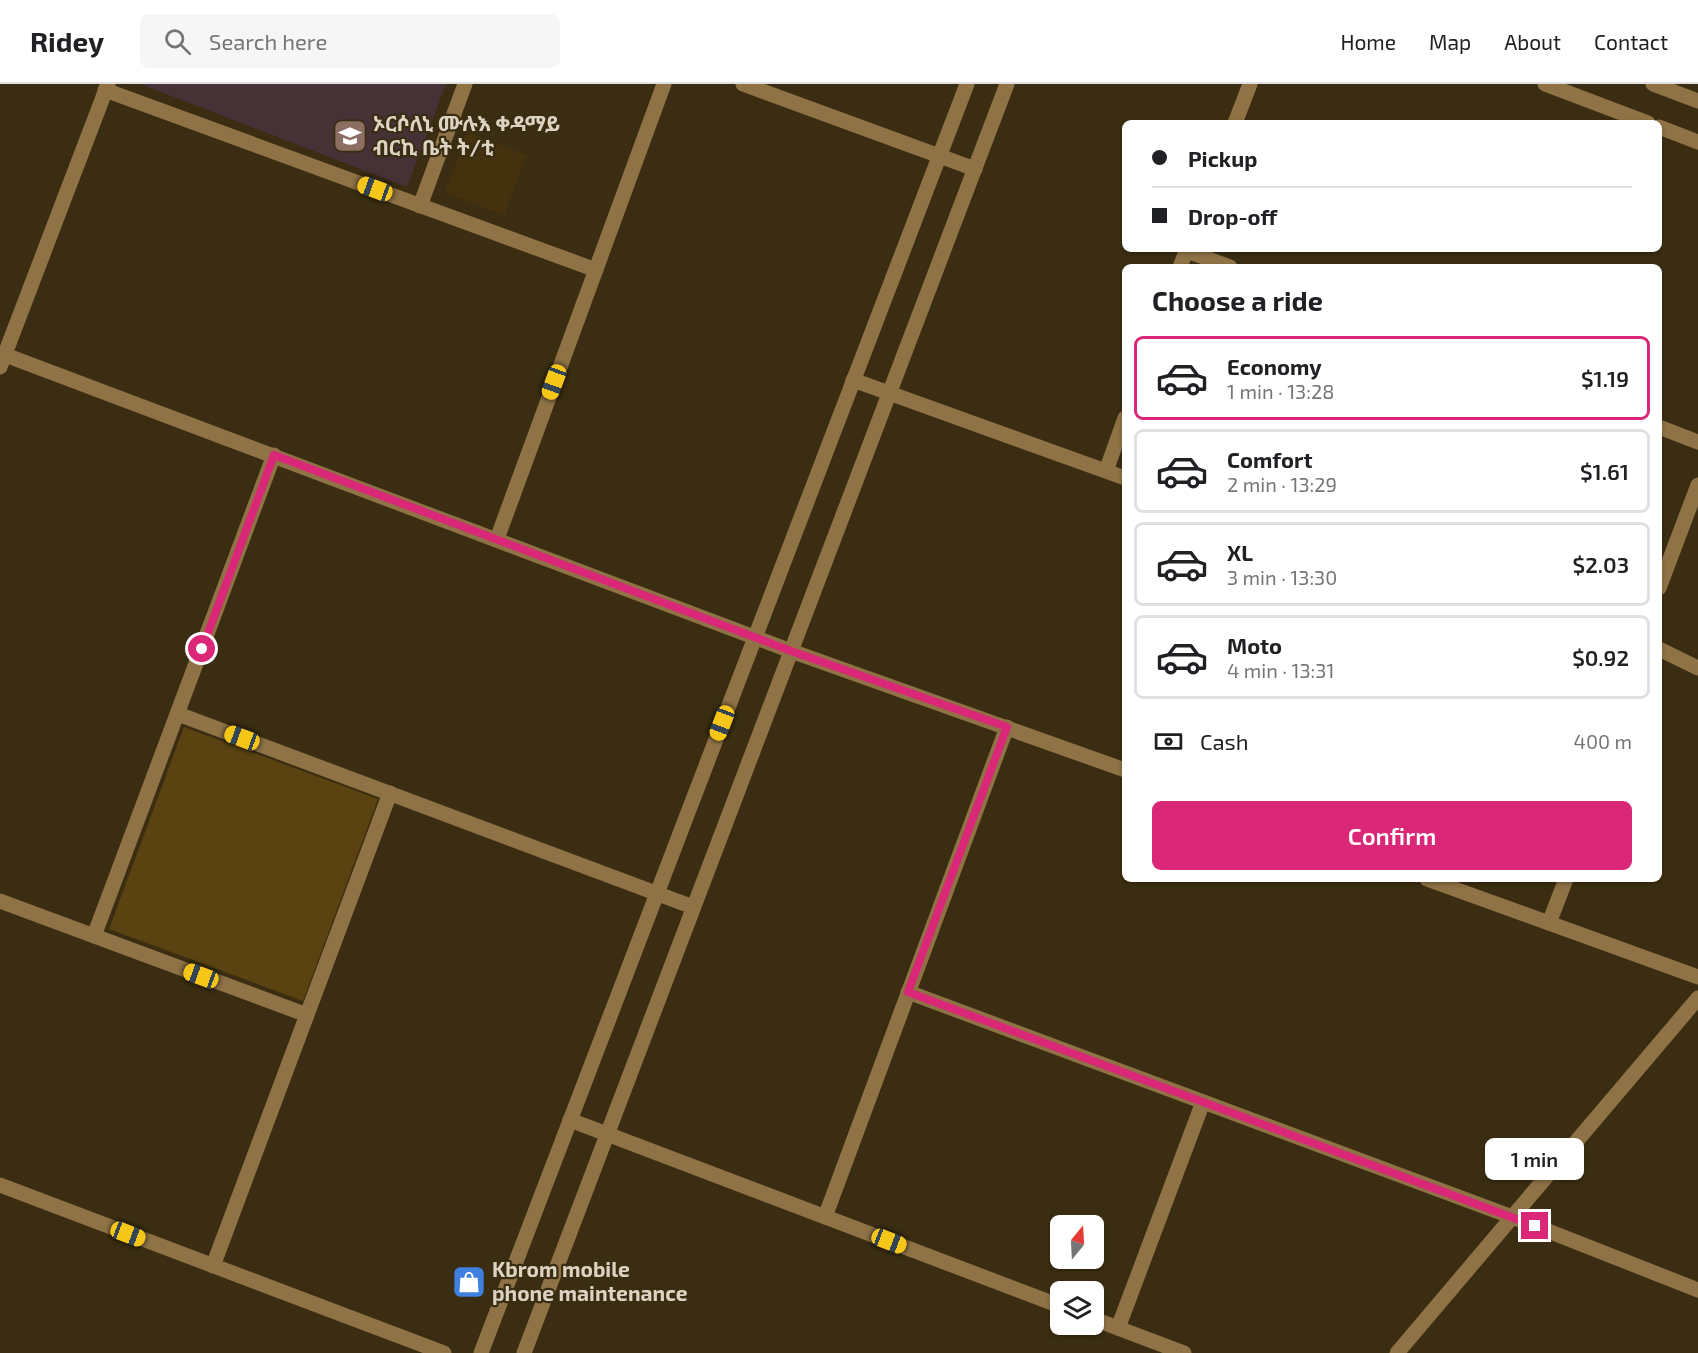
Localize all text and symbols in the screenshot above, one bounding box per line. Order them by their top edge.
search box [140,14,560,68]
text: Ridey [30,24,104,58]
icon: search [161,25,194,58]
text: Search here [209,28,327,54]
text: Home [1340,29,1396,54]
text: Map [1429,29,1471,54]
text: About [1504,29,1561,54]
text: Contact [1594,29,1668,54]
place label: ኦርሶለኒ ሙሉእ ቀዳማይ ብርኪ ቤት ት/ቲ [373,110,560,159]
school or university icon: ኦርሶለኒ ሙሉእ ቀዳማይ ብርኪ ቤት ት/ቲ [332,118,368,154]
text: Pickup [1188,145,1257,171]
car [355,174,395,204]
text: Drop-off [1188,203,1277,229]
text: Choose a ride [1152,284,1323,316]
icon: car [1155,351,1209,405]
text: Economy [1227,353,1322,379]
car [539,362,569,402]
text: $1.19 [1581,365,1629,391]
text: 1 min · 13:28 [1227,379,1334,403]
icon: car [1155,444,1209,498]
text: Comfort [1227,446,1312,472]
text: $1.61 [1580,458,1629,484]
text: 2 min · 13:29 [1227,472,1337,496]
icon: car [1155,537,1209,591]
text: XL [1227,539,1253,565]
text: $2.03 [1573,551,1629,577]
text: 3 min · 13:30 [1227,565,1337,589]
icon: car [1155,630,1209,684]
text: Moto [1227,632,1282,658]
route start [188,635,215,662]
text: $0.92 [1572,644,1629,670]
text: 4 min · 13:31 [1227,658,1334,682]
car [707,703,737,743]
car [222,723,262,753]
icon: cash [1152,725,1185,758]
text: Cash [1200,728,1249,754]
text: 400 m [1574,729,1632,753]
button: Confirm [1152,801,1632,870]
car [181,961,221,991]
callout: 1 min [1486,1139,1585,1181]
text: 1 min [1511,1147,1558,1171]
route end [1521,1212,1548,1239]
north arrow [1050,1215,1104,1269]
map controls [1050,1215,1104,1335]
car [108,1219,148,1249]
car [869,1226,909,1256]
place label: Kbrom mobile phone maintenance [492,1256,688,1305]
shop icon: Kbrom mobile phone maintenance [451,1264,487,1300]
button: layers [1050,1281,1104,1335]

